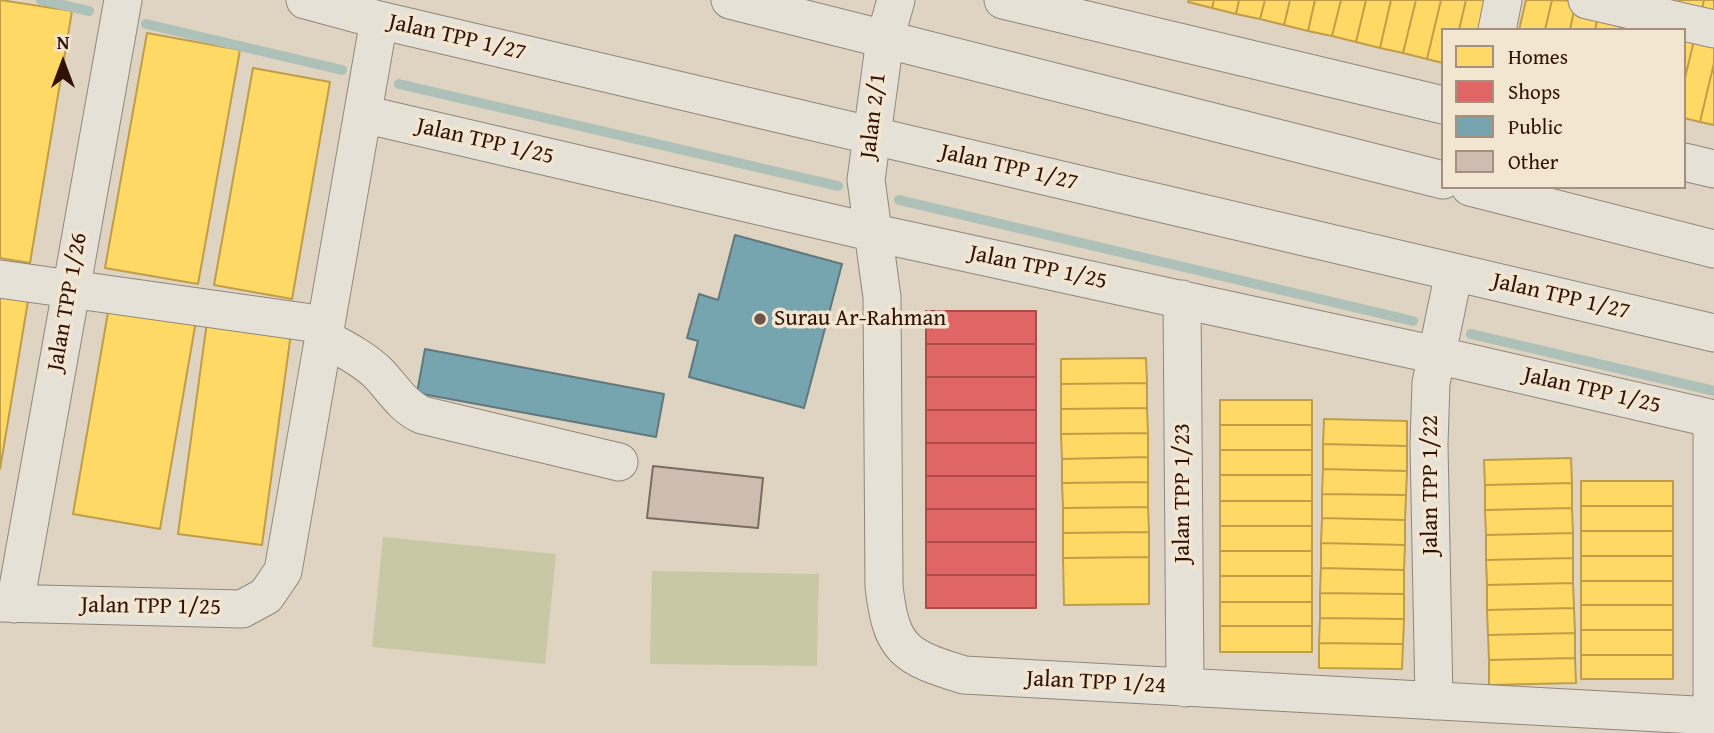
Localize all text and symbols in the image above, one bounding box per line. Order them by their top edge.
street label: Jalan TPP 1/27 [386,9,528,67]
north arrow [28,28,98,98]
text: N [57,28,69,56]
legend [1441,28,1686,189]
text: Homes [1508,41,1568,72]
street label: Jalan 2/1 [855,71,893,161]
text: Shops [1508,76,1560,107]
text: Public [1508,111,1563,142]
street label: Jalan TPP 1/25 [414,113,556,171]
street label: Jalan TPP 1/27 [938,139,1080,197]
text: Other [1508,146,1558,177]
street label: Jalan TPP 1/26 [42,231,94,373]
street label: Jalan TPP 1/25 [967,240,1109,296]
street label: Jalan TPP 1/27 [1490,268,1632,326]
place label: Surau Ar-Rahman [774,305,946,333]
marker: Surau Ar-Rahman [752,311,768,327]
street label: Jalan TPP 1/25 [1521,362,1663,420]
street label: Jalan TPP 1/22 [1417,415,1445,555]
street label: Jalan TPP 1/23 [1169,423,1197,563]
street label: Jalan TPP 1/25 [81,592,221,622]
street label: Jalan TPP 1/24 [1025,666,1167,700]

